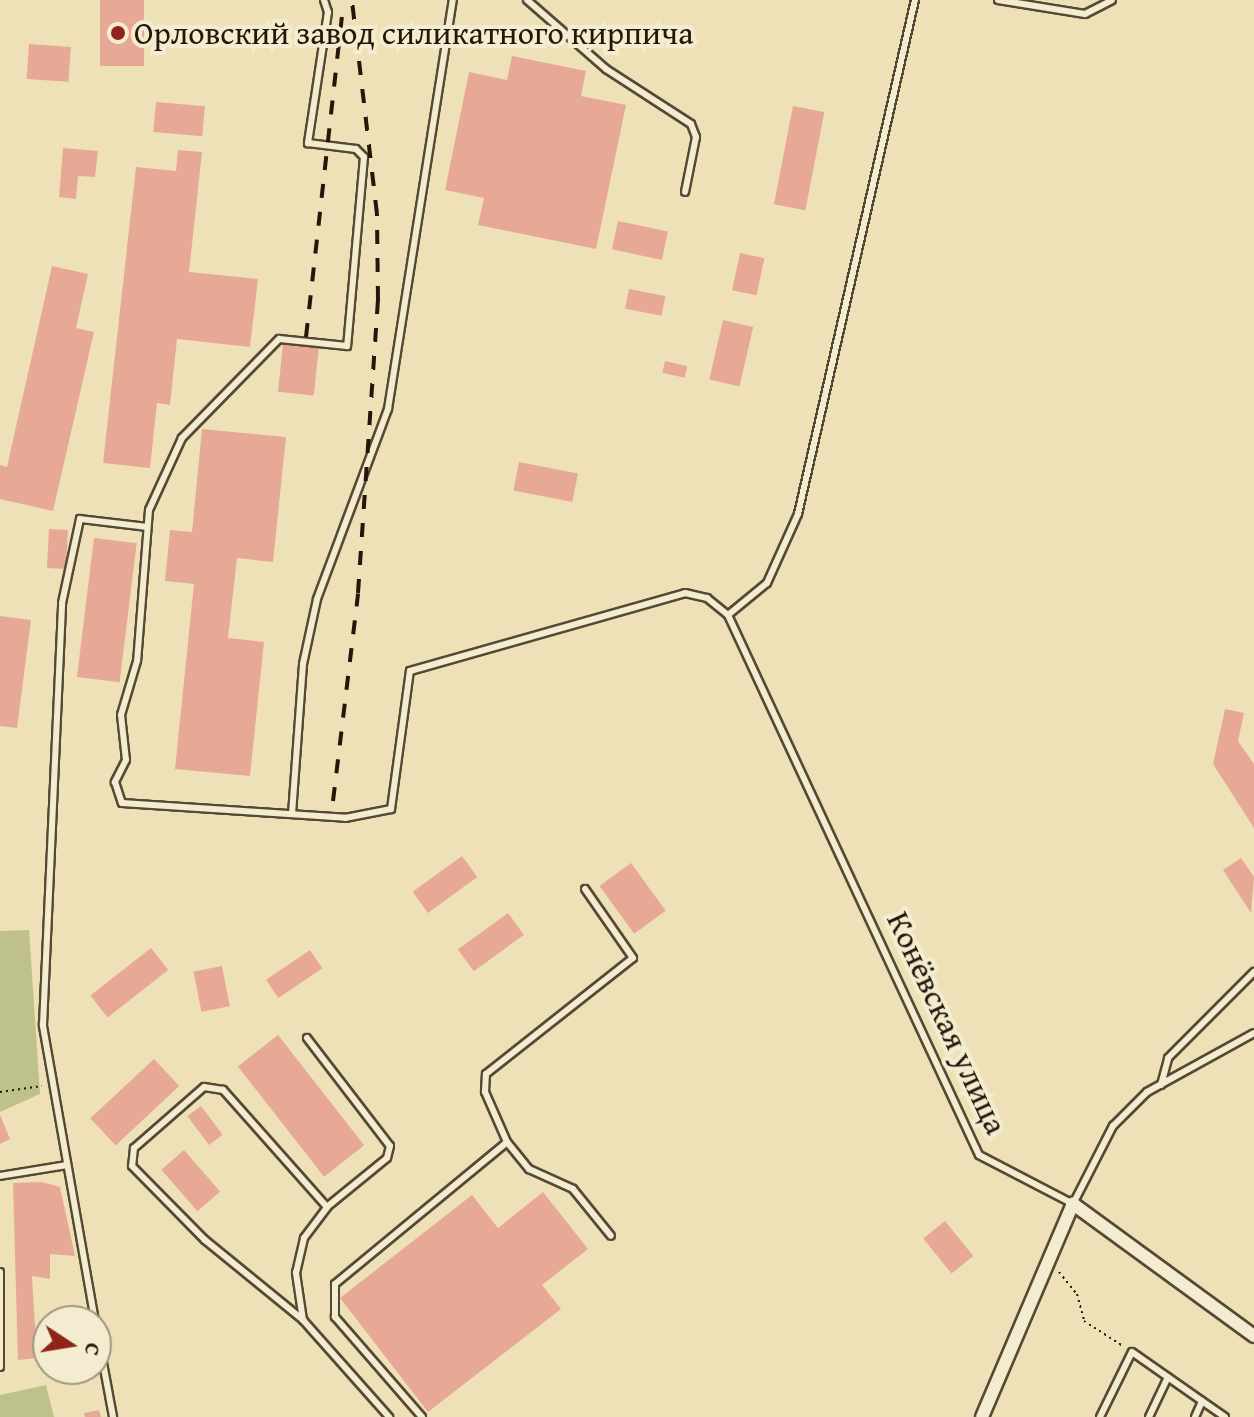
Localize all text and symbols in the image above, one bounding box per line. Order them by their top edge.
place label: Орловский завод силикатного кирпича [134,14,693,52]
marker: Орловский завод силикатного кирпича [109,24,127,42]
street label: Конёвская улица [879,906,1015,1140]
north arrow [32,1305,112,1385]
text: С [77,1340,110,1359]

